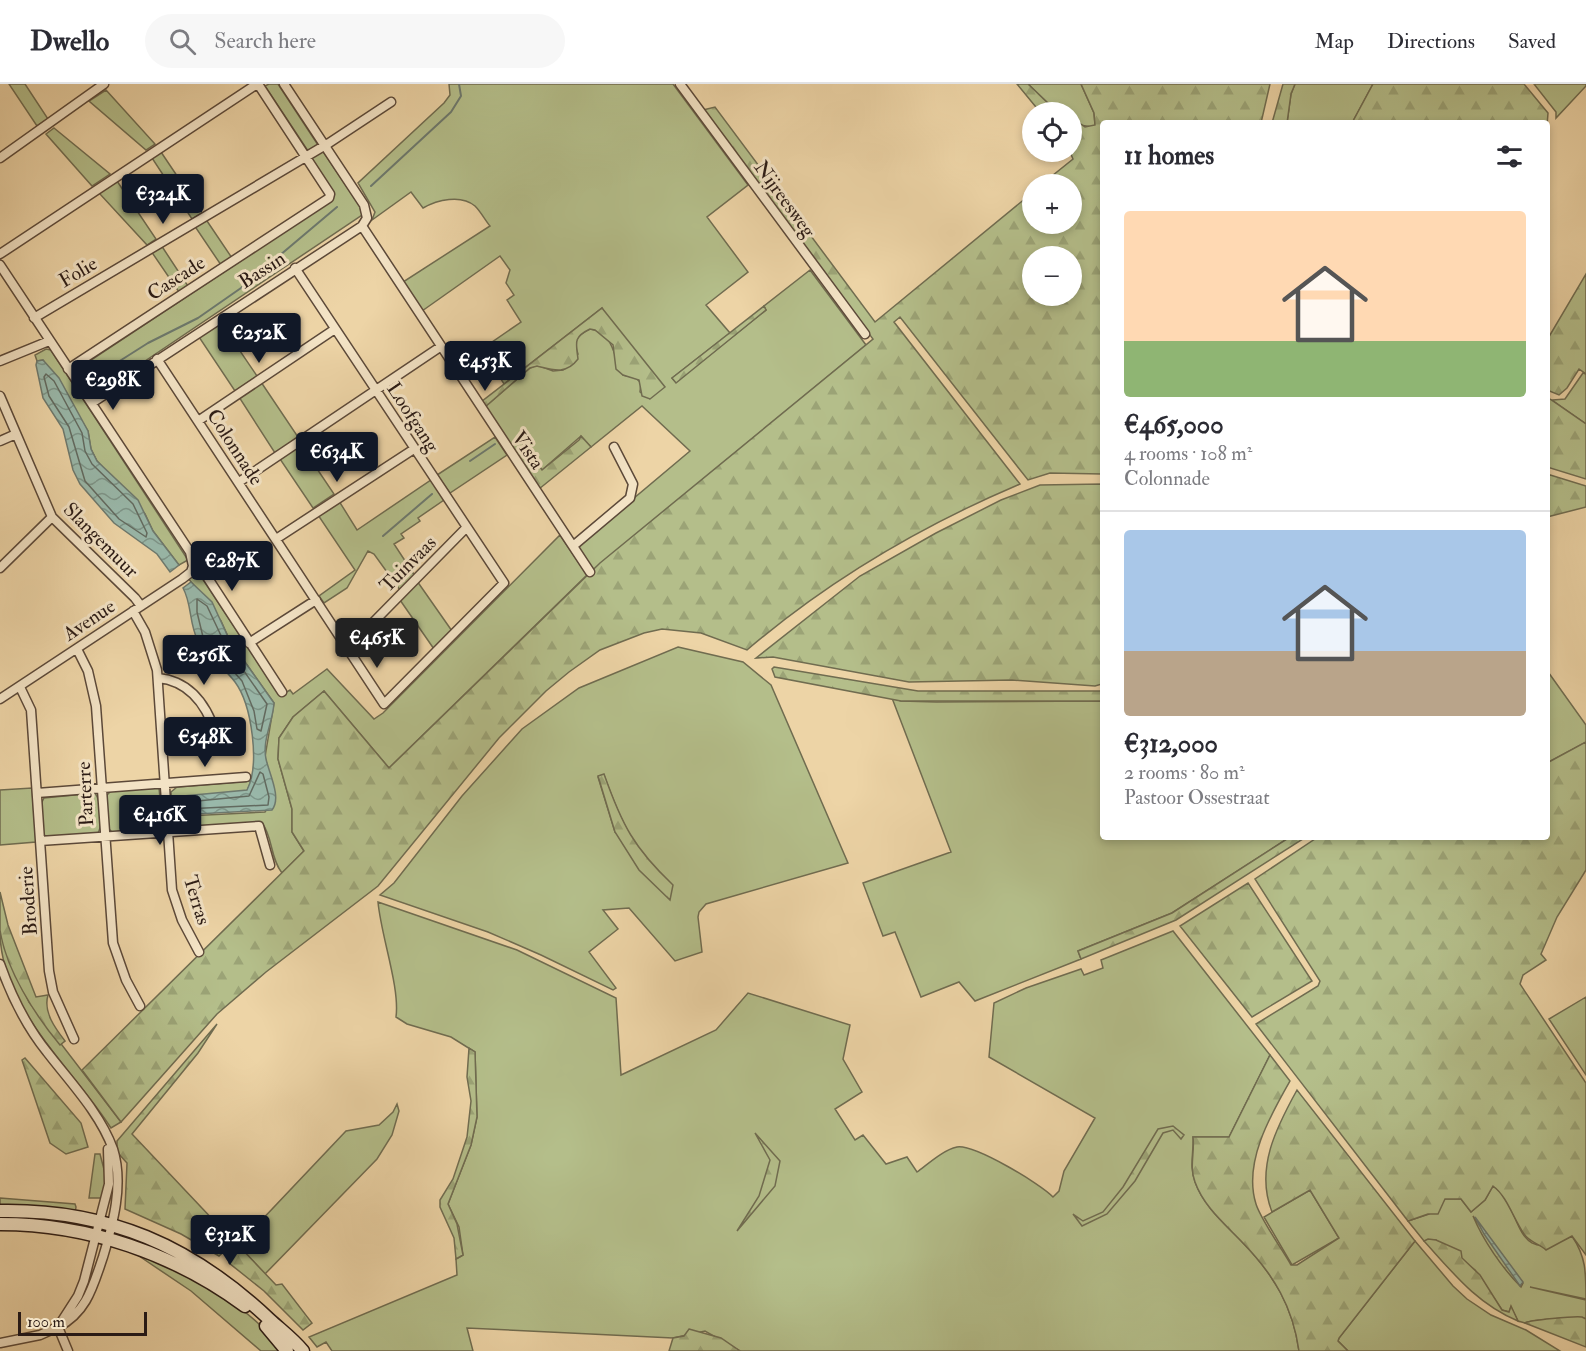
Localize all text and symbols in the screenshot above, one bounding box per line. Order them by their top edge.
search box [145,14,565,68]
text: Dwello [30,24,109,59]
icon: search [166,25,199,58]
text: Search here [214,27,316,55]
text: Map [1314,28,1354,55]
text: Directions [1387,28,1475,55]
text: Saved [1508,28,1556,55]
map controls [1022,102,1082,306]
button: locate [1022,102,1082,162]
text: 11 homes [1124,140,1214,172]
icon: filters [1493,140,1526,173]
street label: Nijreesweg [749,156,822,243]
pin: €324K [121,174,205,225]
button: + [1022,174,1082,234]
text: €324K [136,181,190,206]
street label: Bassin [234,246,290,294]
button: − [1022,246,1082,306]
street label: Cascade [142,250,210,306]
icon: home [1271,250,1379,358]
street label: Folie [54,251,102,293]
pin: €252K [217,313,301,364]
text: €252K [232,320,286,345]
pin: €453K [443,341,527,392]
text: €453K [459,348,511,373]
pin: €298K [71,360,155,411]
text: €298K [85,367,141,392]
street label: Loofgang [381,377,445,458]
street label: Colonnade [201,404,269,490]
text: €465,000 [1124,409,1224,441]
street label: Vista [506,426,550,475]
pin: €634K [295,432,379,483]
text: €634K [310,439,364,464]
text: 4 rooms · 108 m² [1124,441,1252,466]
text: Colonnade [1124,466,1210,491]
street label: Slangemuur [58,497,144,583]
street label: Tuinvaas [374,530,442,598]
pin: €287K [190,541,274,592]
text: €287K [205,548,259,573]
icon: home [1271,569,1379,677]
street label: Avenue [57,593,120,647]
pin: €465K [335,618,419,669]
text: €465K [349,625,405,650]
pin: €256K [162,635,246,686]
text: €256K [177,642,231,667]
pin: €548K [163,717,247,768]
text: €548K [178,724,232,749]
text: €312,000 [1124,728,1218,760]
text: 2 rooms · 80 m² [1124,760,1245,785]
street label: Parterre [71,761,99,827]
text: Pastoor Ossestraat [1124,785,1270,810]
pin: €416K [118,795,202,846]
text: €416K [133,802,187,827]
street label: Broderie [13,866,43,936]
street label: Terras [178,872,216,928]
pin: €312K [188,1215,272,1266]
text: €312K [205,1222,255,1247]
scale bar [18,1309,147,1336]
text: 100 m [27,1312,65,1332]

